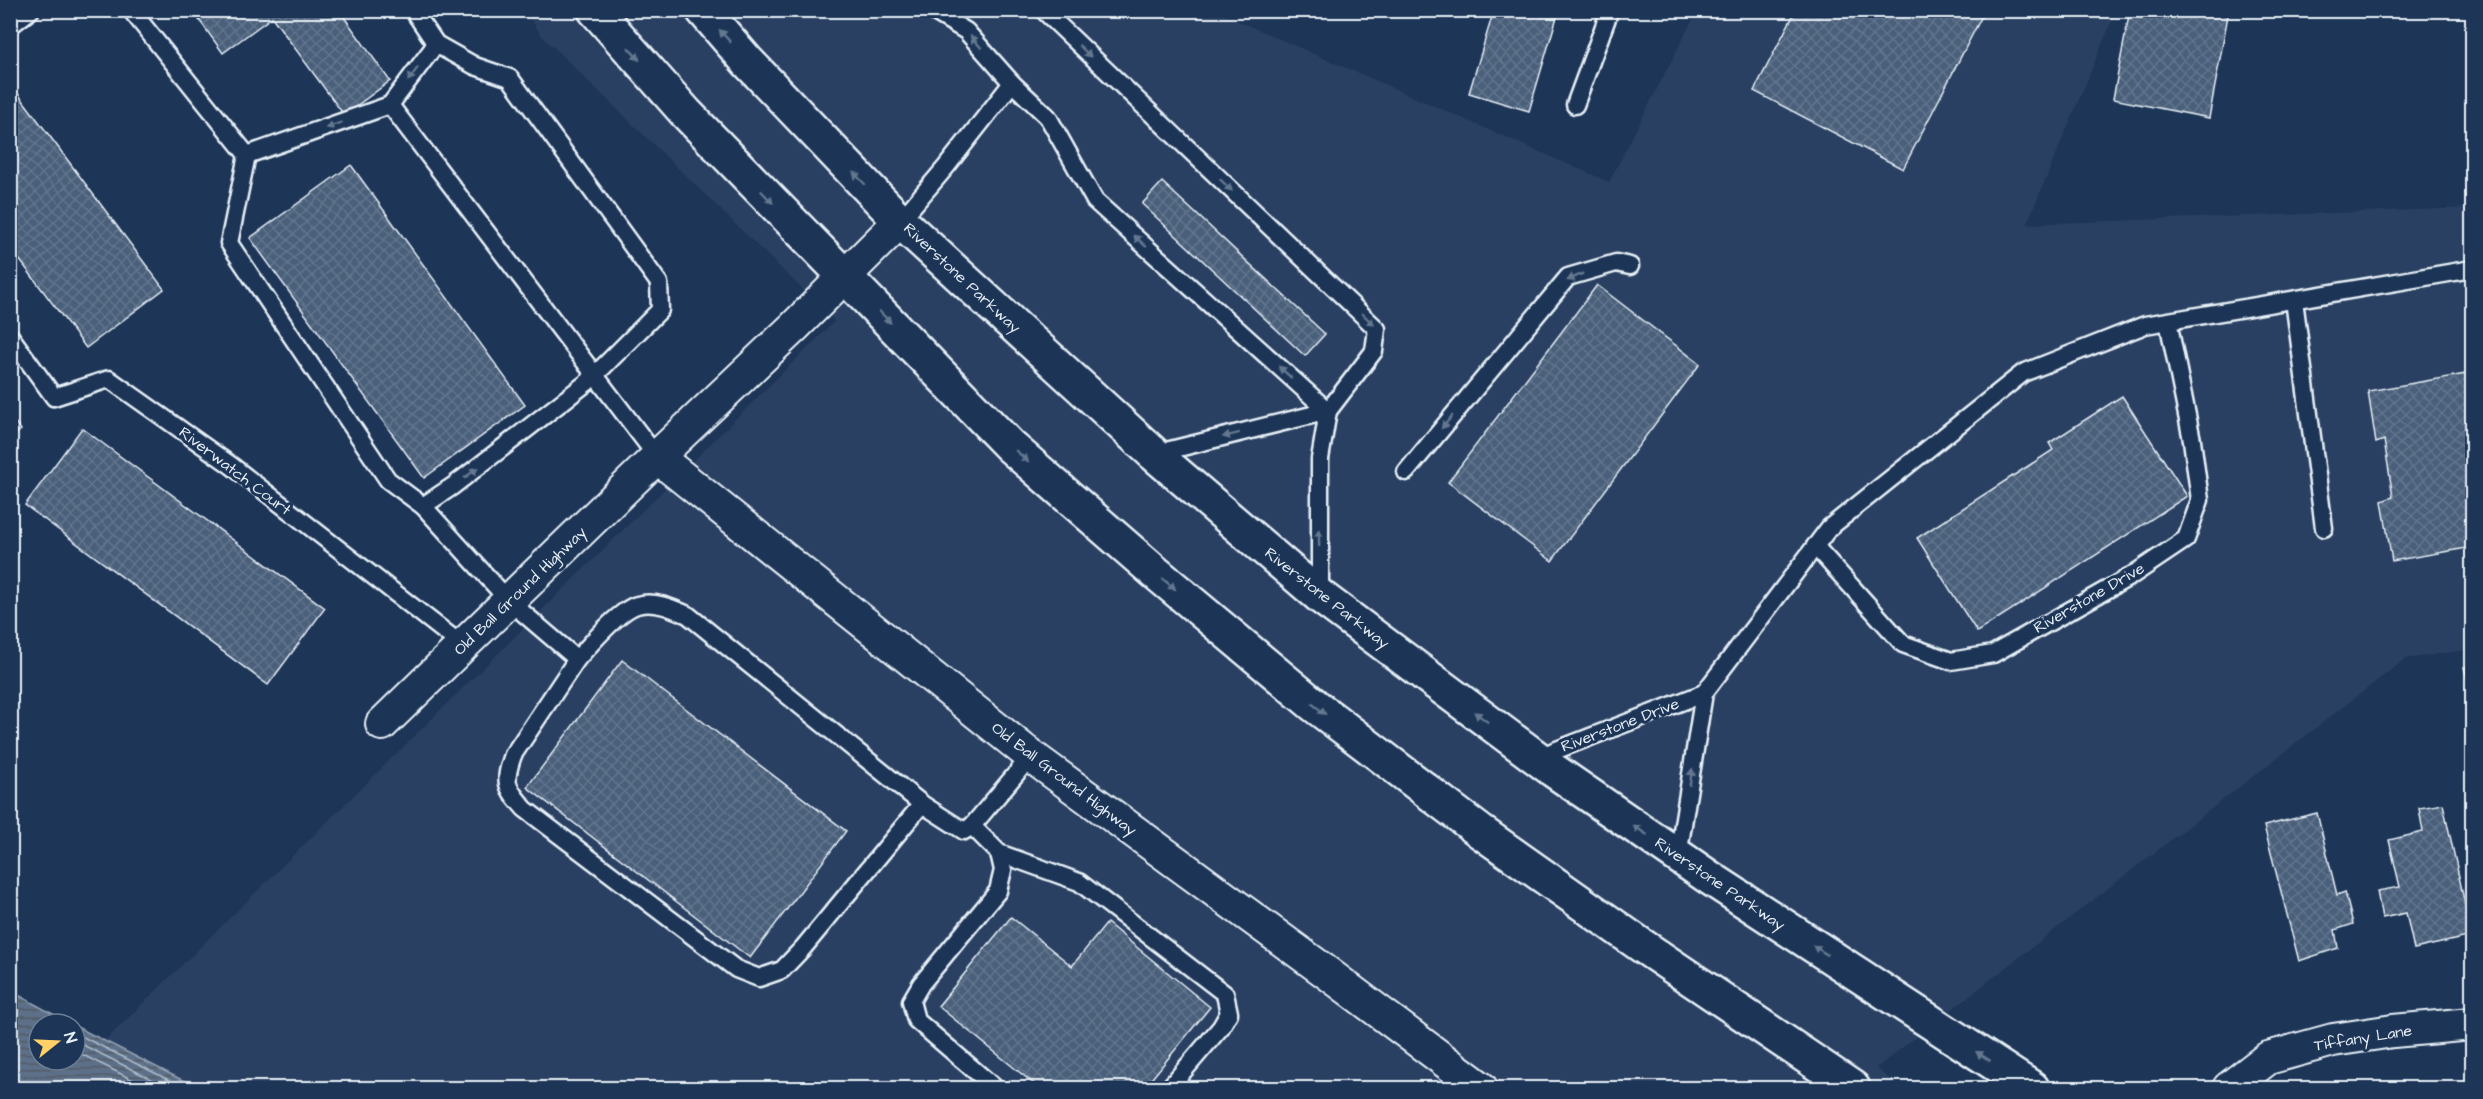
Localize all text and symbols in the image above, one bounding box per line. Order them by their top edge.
one-way arrow [719,28,732,44]
one-way arrow [969,34,983,49]
one-way arrow [1077,44,1092,57]
one-way arrow [627,46,640,61]
one-way arrow [407,67,419,82]
one-way arrow [325,120,343,130]
one-way arrow [852,171,866,186]
one-way arrow [1219,178,1234,192]
one-way arrow [760,189,774,203]
street label: Riverstone Parkway [898,218,1026,339]
one-way arrow [1133,235,1148,248]
one-way arrow [1565,272,1583,282]
one-way arrow [878,310,892,324]
one-way arrow [1360,312,1374,326]
one-way arrow [1278,366,1293,379]
one-way arrow [1441,414,1454,429]
street label: Riverwatch Court [174,421,296,521]
one-way arrow [1222,431,1240,441]
one-way arrow [1014,449,1029,462]
one-way arrow [463,467,478,479]
street label: Old Ball Ground Highway [449,522,592,661]
one-way arrow [1314,529,1324,548]
street label: Riverstone Parkway [1259,542,1394,655]
street label: Riverstone Drive [2029,557,2149,639]
one-way arrow [1161,577,1176,590]
street label: Riverstone Drive [1558,692,1682,758]
one-way arrow [1312,702,1327,714]
one-way arrow [1474,711,1489,723]
street label: Old Ball Ground Highway [986,717,1141,842]
one-way arrow [1687,768,1696,787]
one-way arrow [1632,825,1648,836]
street label: Riverstone Parkway [1650,832,1790,937]
one-way arrow [1811,944,1828,955]
north arrow [27,1012,87,1072]
street label: Tiffany Lane [2313,1019,2414,1058]
text: N [58,1030,82,1046]
one-way arrow [1975,1051,1991,1062]

